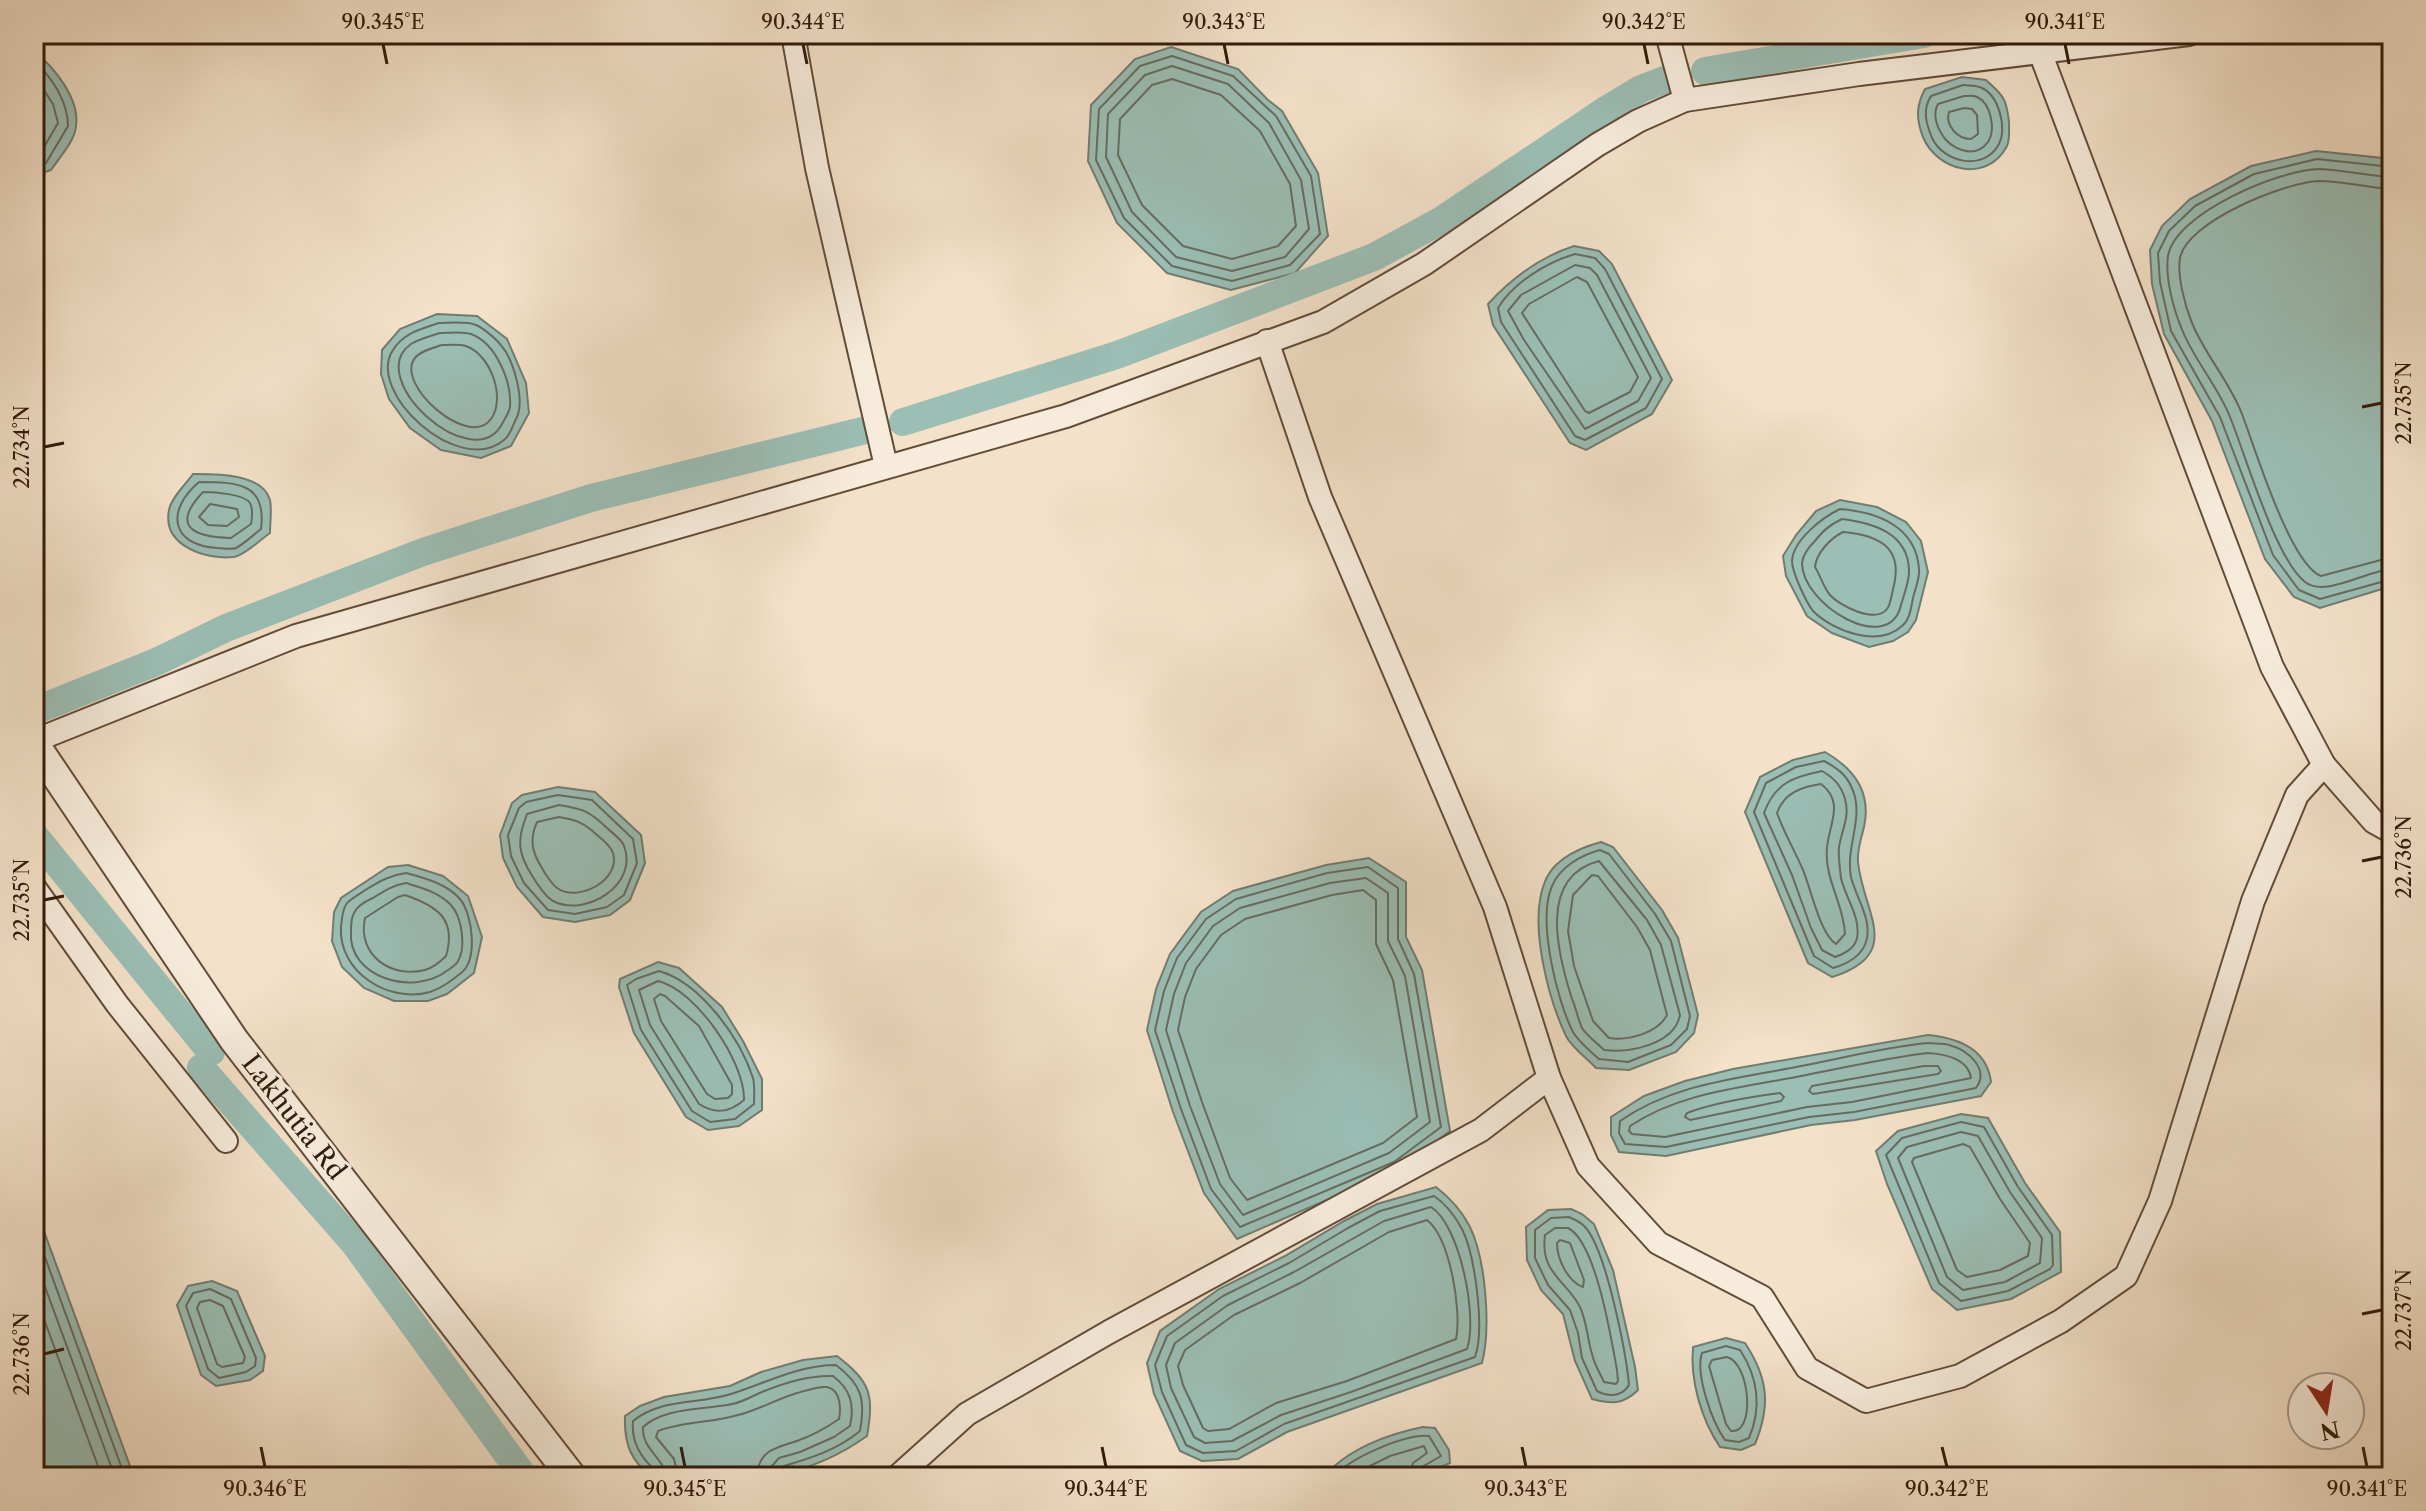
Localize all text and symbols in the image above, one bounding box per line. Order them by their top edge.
text: 90.345°E [341,10,425,34]
text: 90.344°E [761,10,845,34]
text: 90.343°E [1182,10,1266,34]
text: 90.342°E [1602,10,1686,34]
text: 90.341°E [2025,10,2105,34]
text: 22.735°N [2392,362,2416,444]
text: 22.734°N [10,405,34,489]
text: 22.736°N [2392,815,2416,899]
text: 22.735°N [10,859,34,941]
street label: Lakhutia Rd [235,1048,353,1186]
text: 22.737°N [2392,1269,2416,1351]
text: 22.736°N [10,1312,34,1396]
north arrow [2286,1371,2366,1451]
text: N [2318,1415,2342,1445]
text: 90.346°E [223,1477,307,1501]
text: 90.345°E [643,1477,727,1501]
text: 90.344°E [1064,1477,1148,1501]
text: 90.343°E [1484,1477,1568,1501]
text: 90.342°E [1905,1477,1989,1501]
text: 90.341°E [2327,1477,2407,1501]

